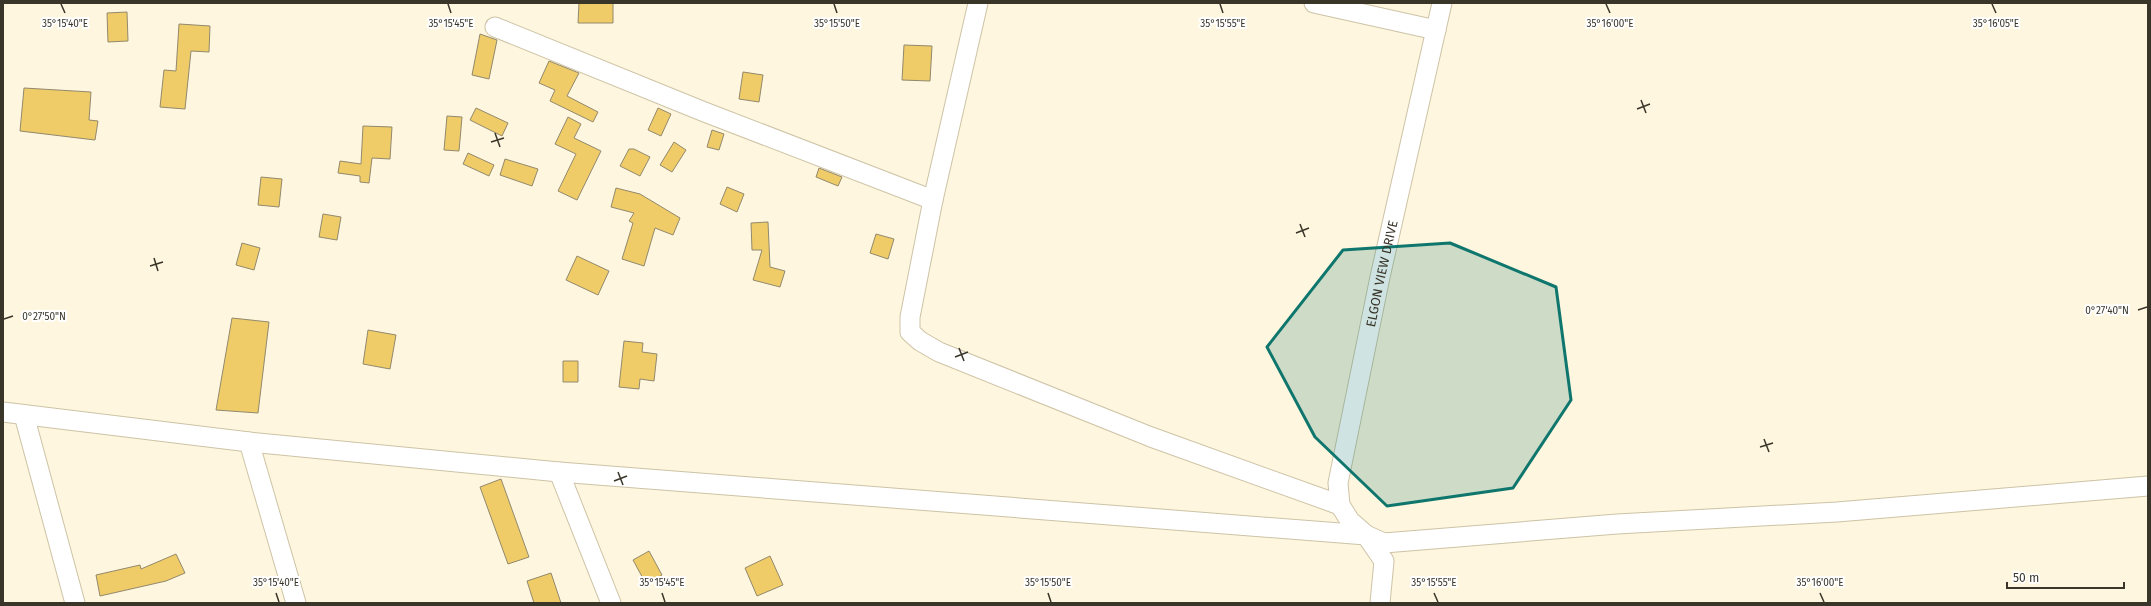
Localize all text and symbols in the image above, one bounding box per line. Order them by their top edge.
text: 35°15'40"E [42,18,88,30]
text: 35°15'45"E [428,18,474,30]
text: 35°15'50"E [814,18,860,30]
text: 35°15'55"E [1200,18,1246,30]
text: 35°16'00"E [1586,18,1634,30]
text: 35°16'05"E [1973,18,2019,30]
street label: ELGON VIEW DRIVE [1363,219,1401,328]
text: 0°27'40"N [2085,305,2129,317]
text: 0°27'50"N [22,311,66,323]
scale bar [2007,564,2124,590]
text: 50 m [2013,571,2039,585]
text: 35°15'40"E [253,577,299,589]
text: 35°15'45"E [639,577,685,589]
text: 35°15'50"E [1025,577,1071,589]
text: 35°15'55"E [1411,577,1457,589]
text: 35°16'00"E [1796,577,1844,589]

